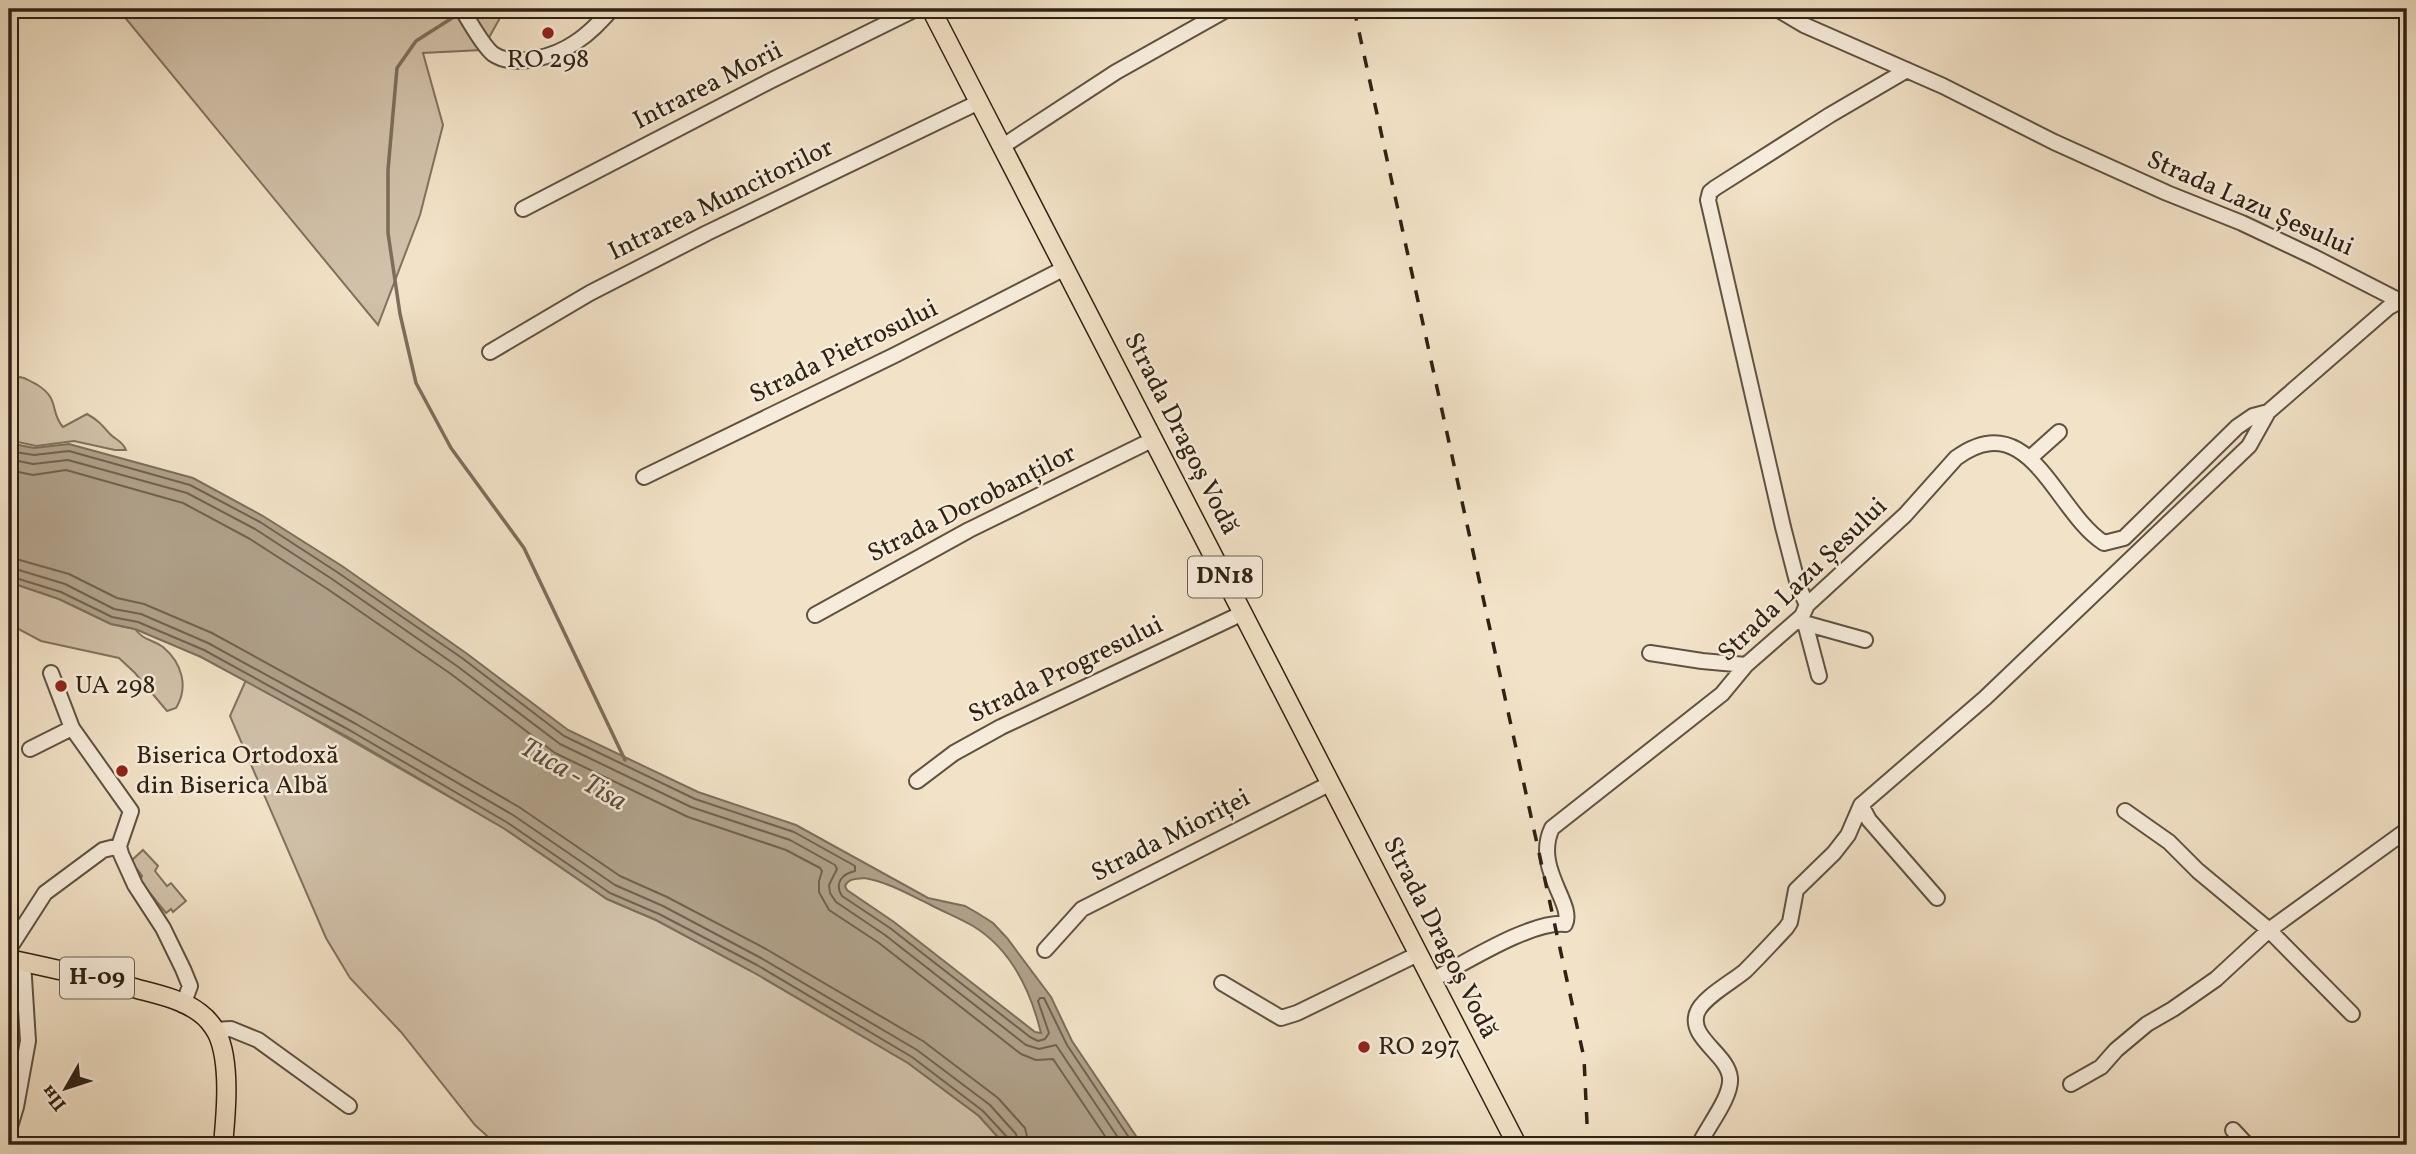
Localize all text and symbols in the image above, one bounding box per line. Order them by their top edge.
marker: RO 298 [540,25,556,41]
street label: Intrarea Morii [627,33,789,139]
place label: RO 298 [507,42,589,78]
street label: Intrarea Muncitorilor [602,130,840,270]
street label: Strada Lazu Șesului [2141,142,2359,266]
street label: Strada Pietrosului [744,291,944,413]
street label: Strada Dragoș Vodă [1114,327,1248,541]
street label: Strada Dorobanților [862,436,1083,572]
street label: Strada Lazu Șesului [1710,490,1896,670]
road number: DN18 [1188,556,1262,598]
street label: Strada Progresului [963,607,1169,733]
place label: UA 298 [75,668,155,704]
marker: UA 298 [53,678,69,694]
water label: Тиса - Tisa [512,729,634,821]
place label: Biserica Ortodoxă din Biserica Albă [136,738,339,804]
marker: Biserica Ortodoxă din Biserica Albă [114,763,130,779]
street label: Strada Mioriței [1085,781,1257,891]
street label: Strada Dragoș Vodă [1373,831,1507,1045]
road number: Н-09 [60,958,134,998]
place label: RO 297 [1378,1029,1460,1065]
marker: RO 297 [1356,1039,1372,1055]
north arrow [32,1052,102,1122]
text: Пн [36,1079,73,1116]

